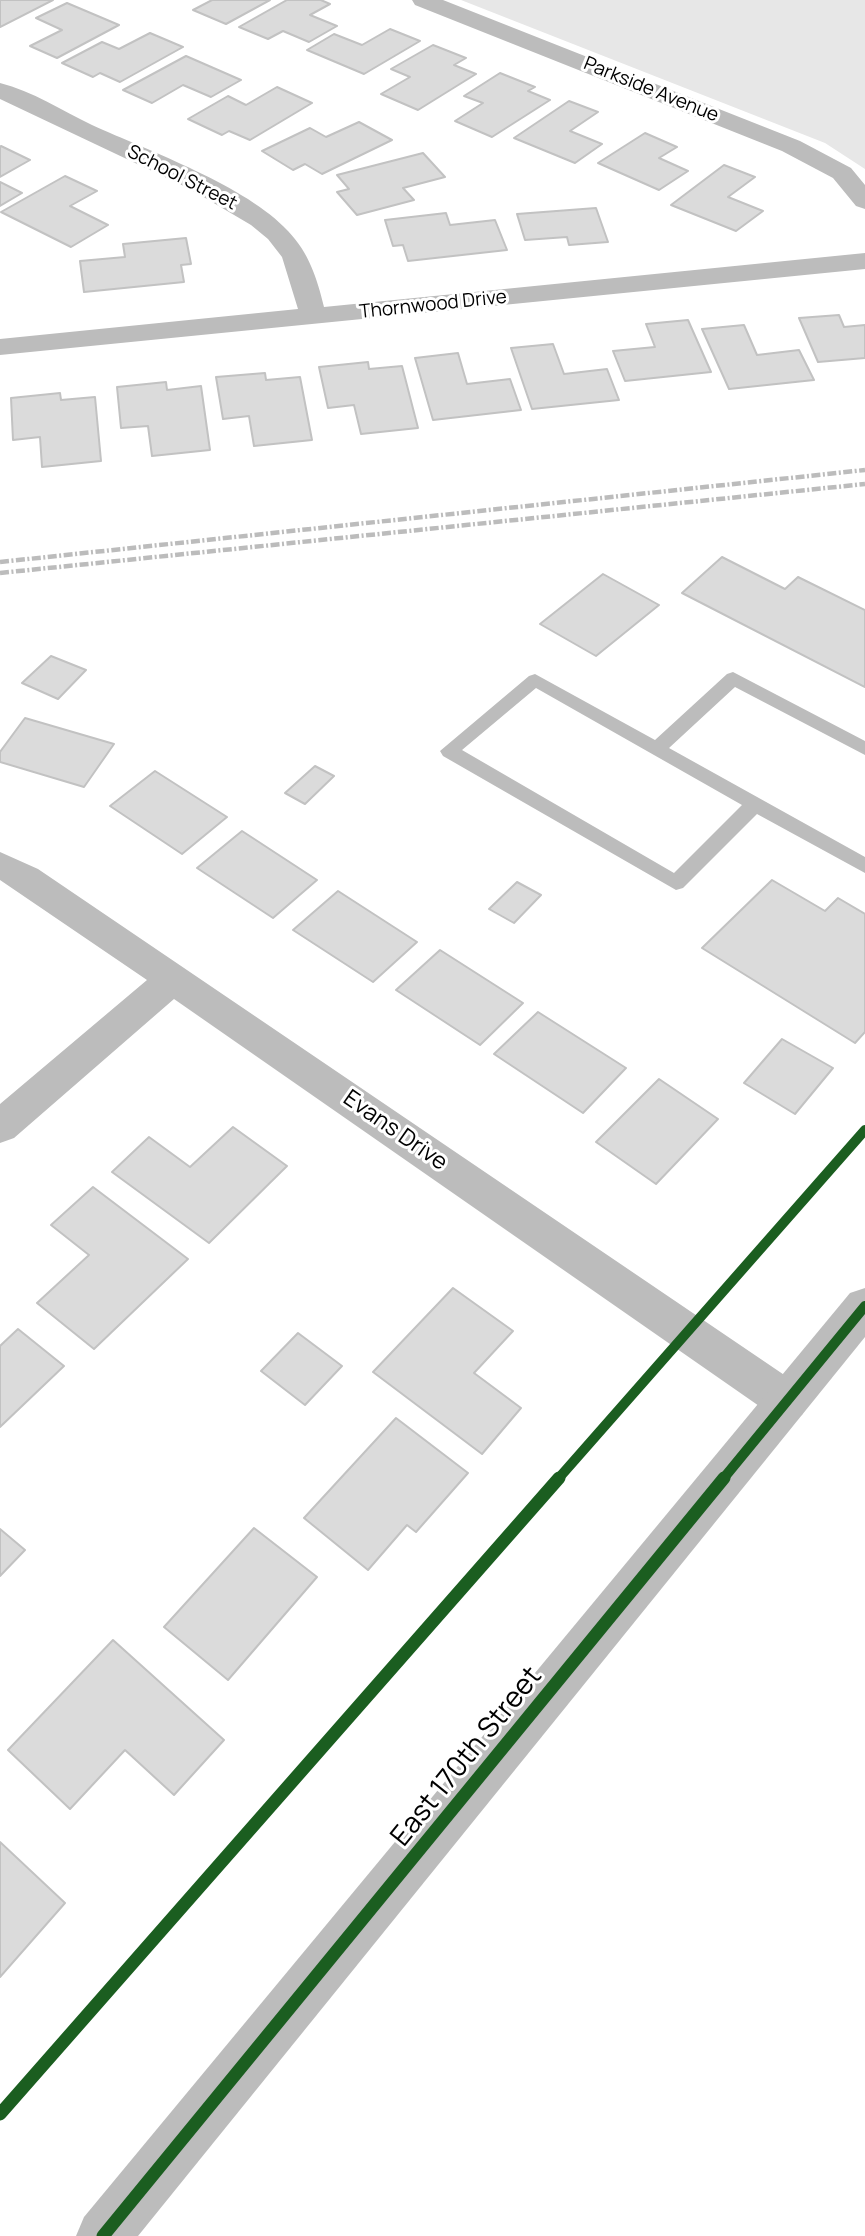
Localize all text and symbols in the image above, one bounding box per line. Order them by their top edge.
street label: Parkside Avenue [580,53,722,127]
street label: School Street [123,141,241,215]
street label: Thornwood Drive [358,286,508,324]
street label: Evans Drive [338,1085,452,1177]
street label: East 170th Street [384,1661,550,1853]

